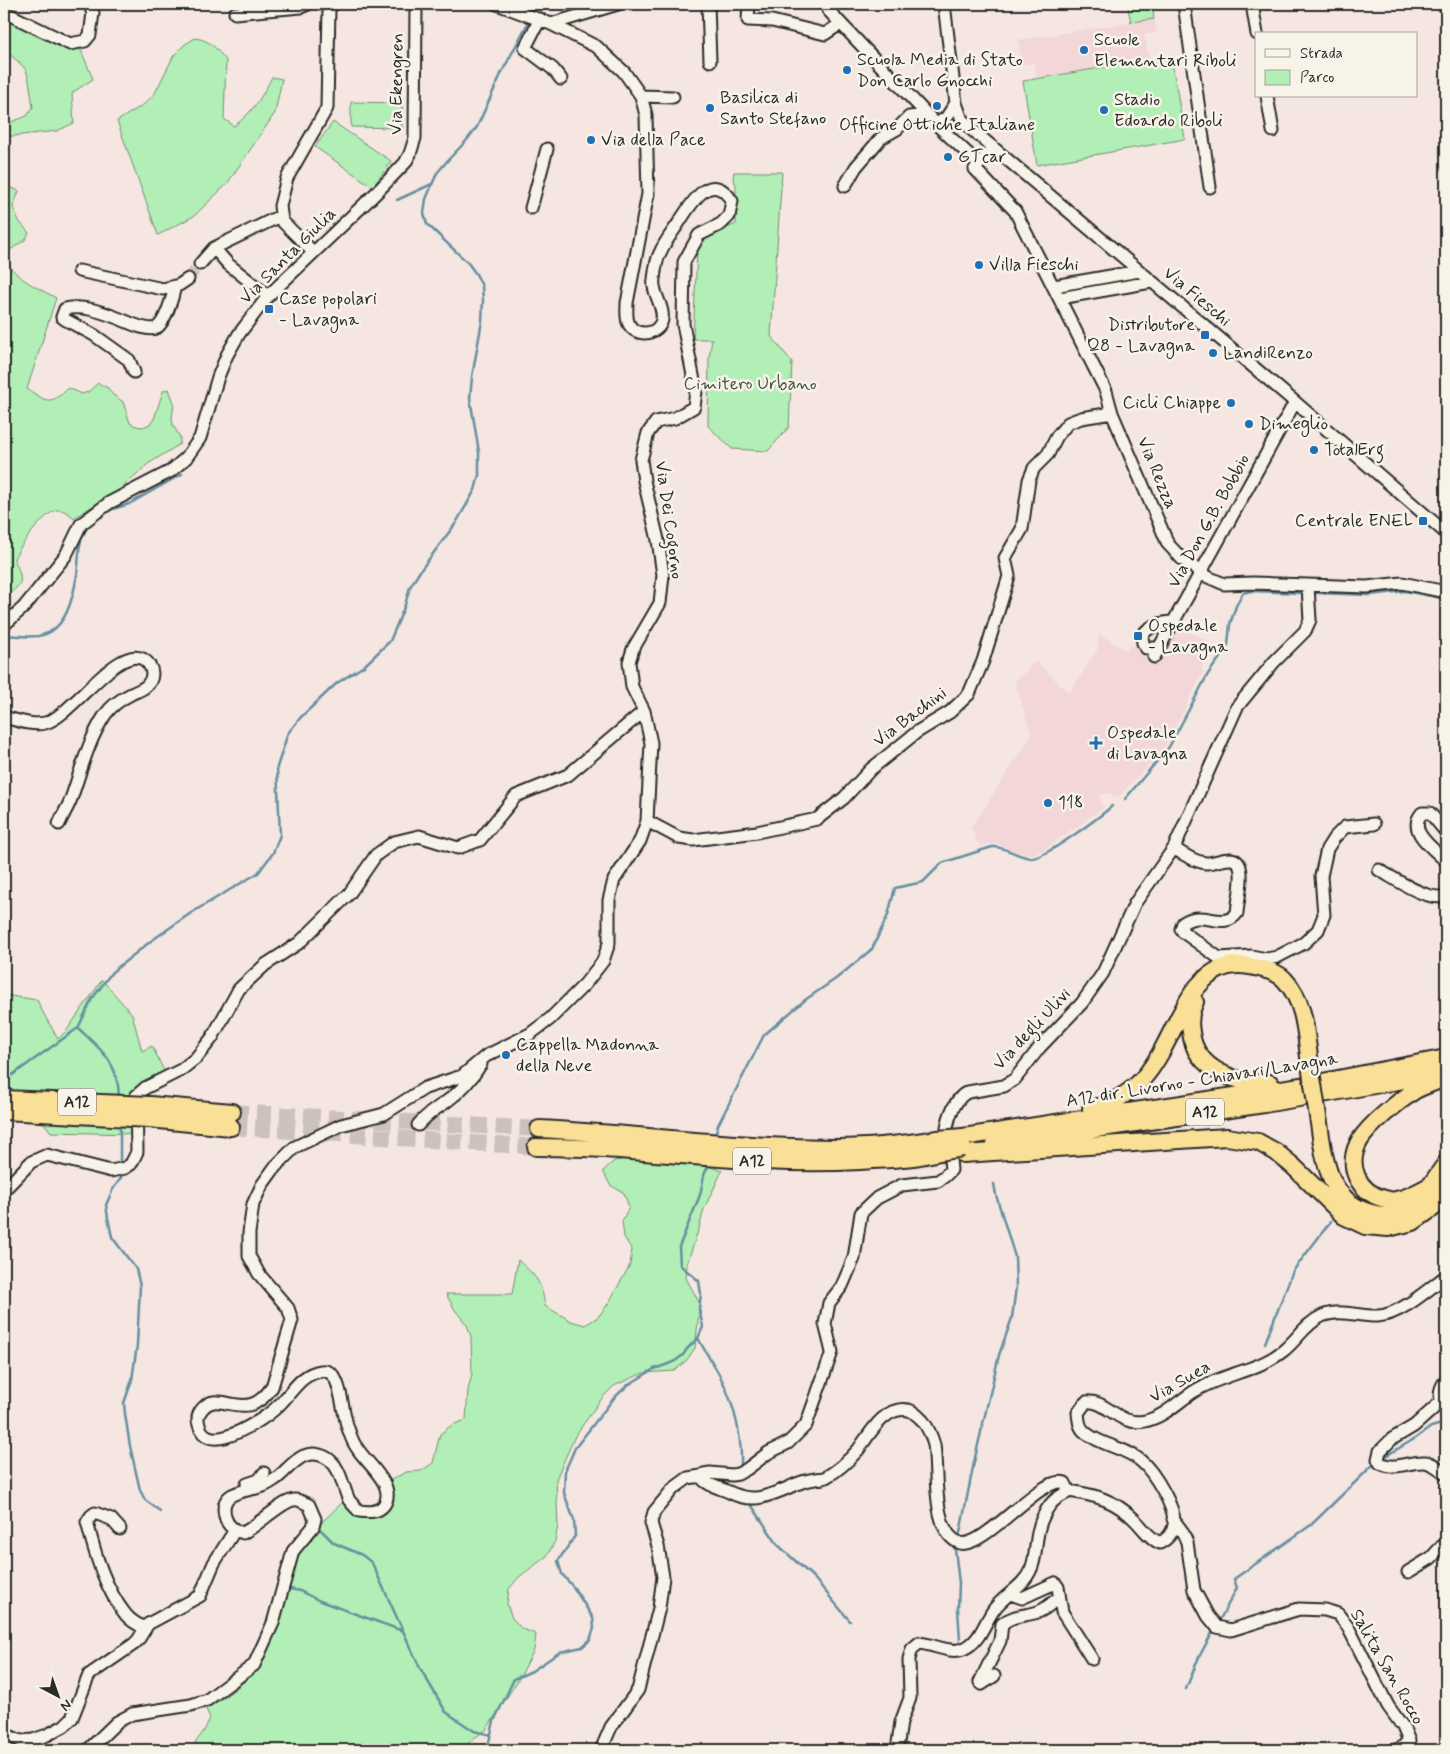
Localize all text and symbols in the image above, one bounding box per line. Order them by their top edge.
place label: Scuole Elementari Riboli [1094,28,1236,73]
legend [1255,32,1418,98]
street label: Via Ekengren [384,33,411,135]
marker: Scuole Elementari Riboli [1078,44,1090,56]
text: Strada [1300,44,1343,64]
place label: Scuola Media di Stato Don Carlo Gnocchi [857,48,1023,93]
marker: Scuola Media di Stato Don Carlo Gnocchi [841,64,853,76]
text: Parco [1300,68,1334,88]
place label: Basilica di Santo Stefano [720,86,826,131]
place label: Stadio Edoardo Riboli [1114,88,1223,133]
marker: Officine Ottiche Italiane [931,100,943,112]
marker: Basilica di Santo Stefano [704,102,716,114]
marker: Stadio Edoardo Riboli [1098,104,1110,116]
place label: Officine Ottiche Italiane [839,113,1035,137]
place label: Via della Pace [601,128,706,152]
marker: Via della Pace [585,134,597,146]
place label: GTcar [958,145,1007,169]
marker: GTcar [942,151,954,163]
street label: Via Santa Giulia [234,202,342,310]
place label: Villa Fieschi [989,253,1079,277]
marker: Villa Fieschi [973,259,985,271]
street label: Via Fieschi [1158,262,1236,332]
place label: Case popolari - Lavagna [279,287,377,333]
marker: Case popolari - Lavagna [263,303,275,315]
place label: Distributore Q8 - Lavagna [1087,313,1195,359]
marker: Distributore Q8 - Lavagna [1199,329,1211,341]
place label: LandiRenzo [1223,341,1313,365]
marker: LandiRenzo [1207,347,1219,359]
park label: Cimitero Urbano [683,372,817,396]
place label: Cicli Chiappe [1123,391,1221,415]
marker: Cicli Chiappe [1225,397,1237,409]
place label: Dimeglio [1259,412,1328,437]
marker: Dimeglio [1243,418,1255,430]
street label: Via Rezza [1131,433,1183,513]
place label: TotalErg [1324,438,1384,464]
marker: TotalErg [1308,444,1320,456]
street label: Via Don G.B. Bobbio [1162,450,1256,592]
street label: Via Dei Cogorno [647,459,689,581]
place label: Centrale ENEL [1295,509,1413,533]
marker: Centrale ENEL [1417,515,1429,527]
place label: Ospedale - Lavagna [1148,614,1228,660]
marker: Ospedale - Lavagna [1132,630,1144,642]
street label: Via Bachini [868,681,952,753]
place label: Ospedale di Lavagna [1107,721,1188,766]
marker: Ospedale di Lavagna [1089,736,1103,750]
place label: 118 [1058,791,1084,815]
marker: 118 [1042,797,1054,809]
street label: Via degli Ulivi [988,983,1078,1077]
place label: Cappella Madonna della Neve [516,1033,659,1078]
street label: A12 dir. Livorno - Chiavari/Lavagna [1065,1048,1339,1112]
marker: Cappella Madonna della Neve [500,1049,512,1061]
road number: A12 [58,1088,96,1116]
road number: A12 [1186,1098,1224,1126]
road number: A12 [733,1148,771,1174]
street label: Via Suea [1145,1355,1215,1409]
street label: Salita San Rocco [1344,1605,1430,1729]
north arrow [32,1672,82,1722]
text: N [56,1695,75,1715]

